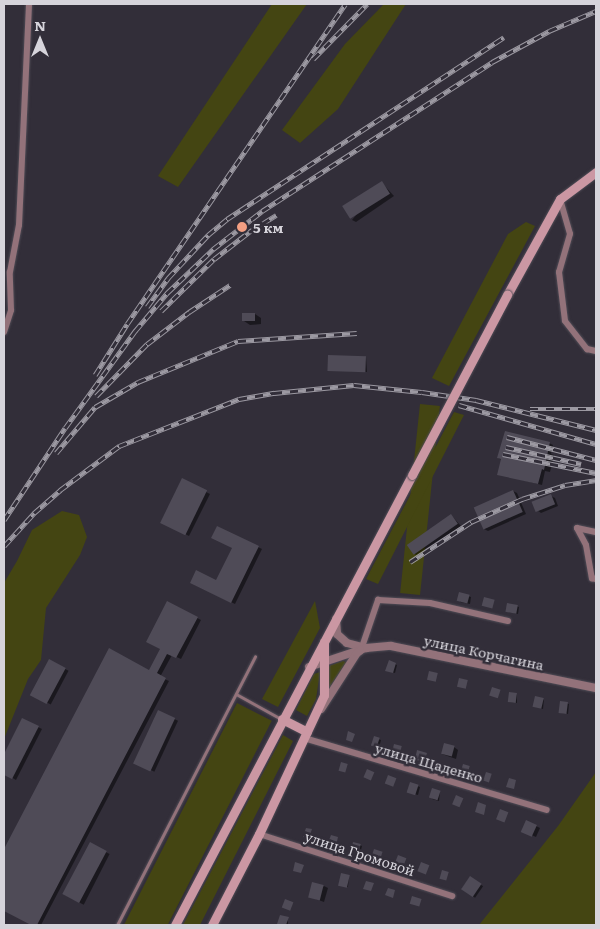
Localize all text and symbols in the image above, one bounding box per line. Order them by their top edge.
north arrow [15,15,65,65]
text: N [34,15,46,35]
place label: 5 км [253,219,283,235]
marker: 5 км [235,220,249,234]
street label: улица Корчагина [422,631,546,673]
street label: улица Щаденко [373,739,485,785]
street label: улица Громовой [303,827,417,879]

